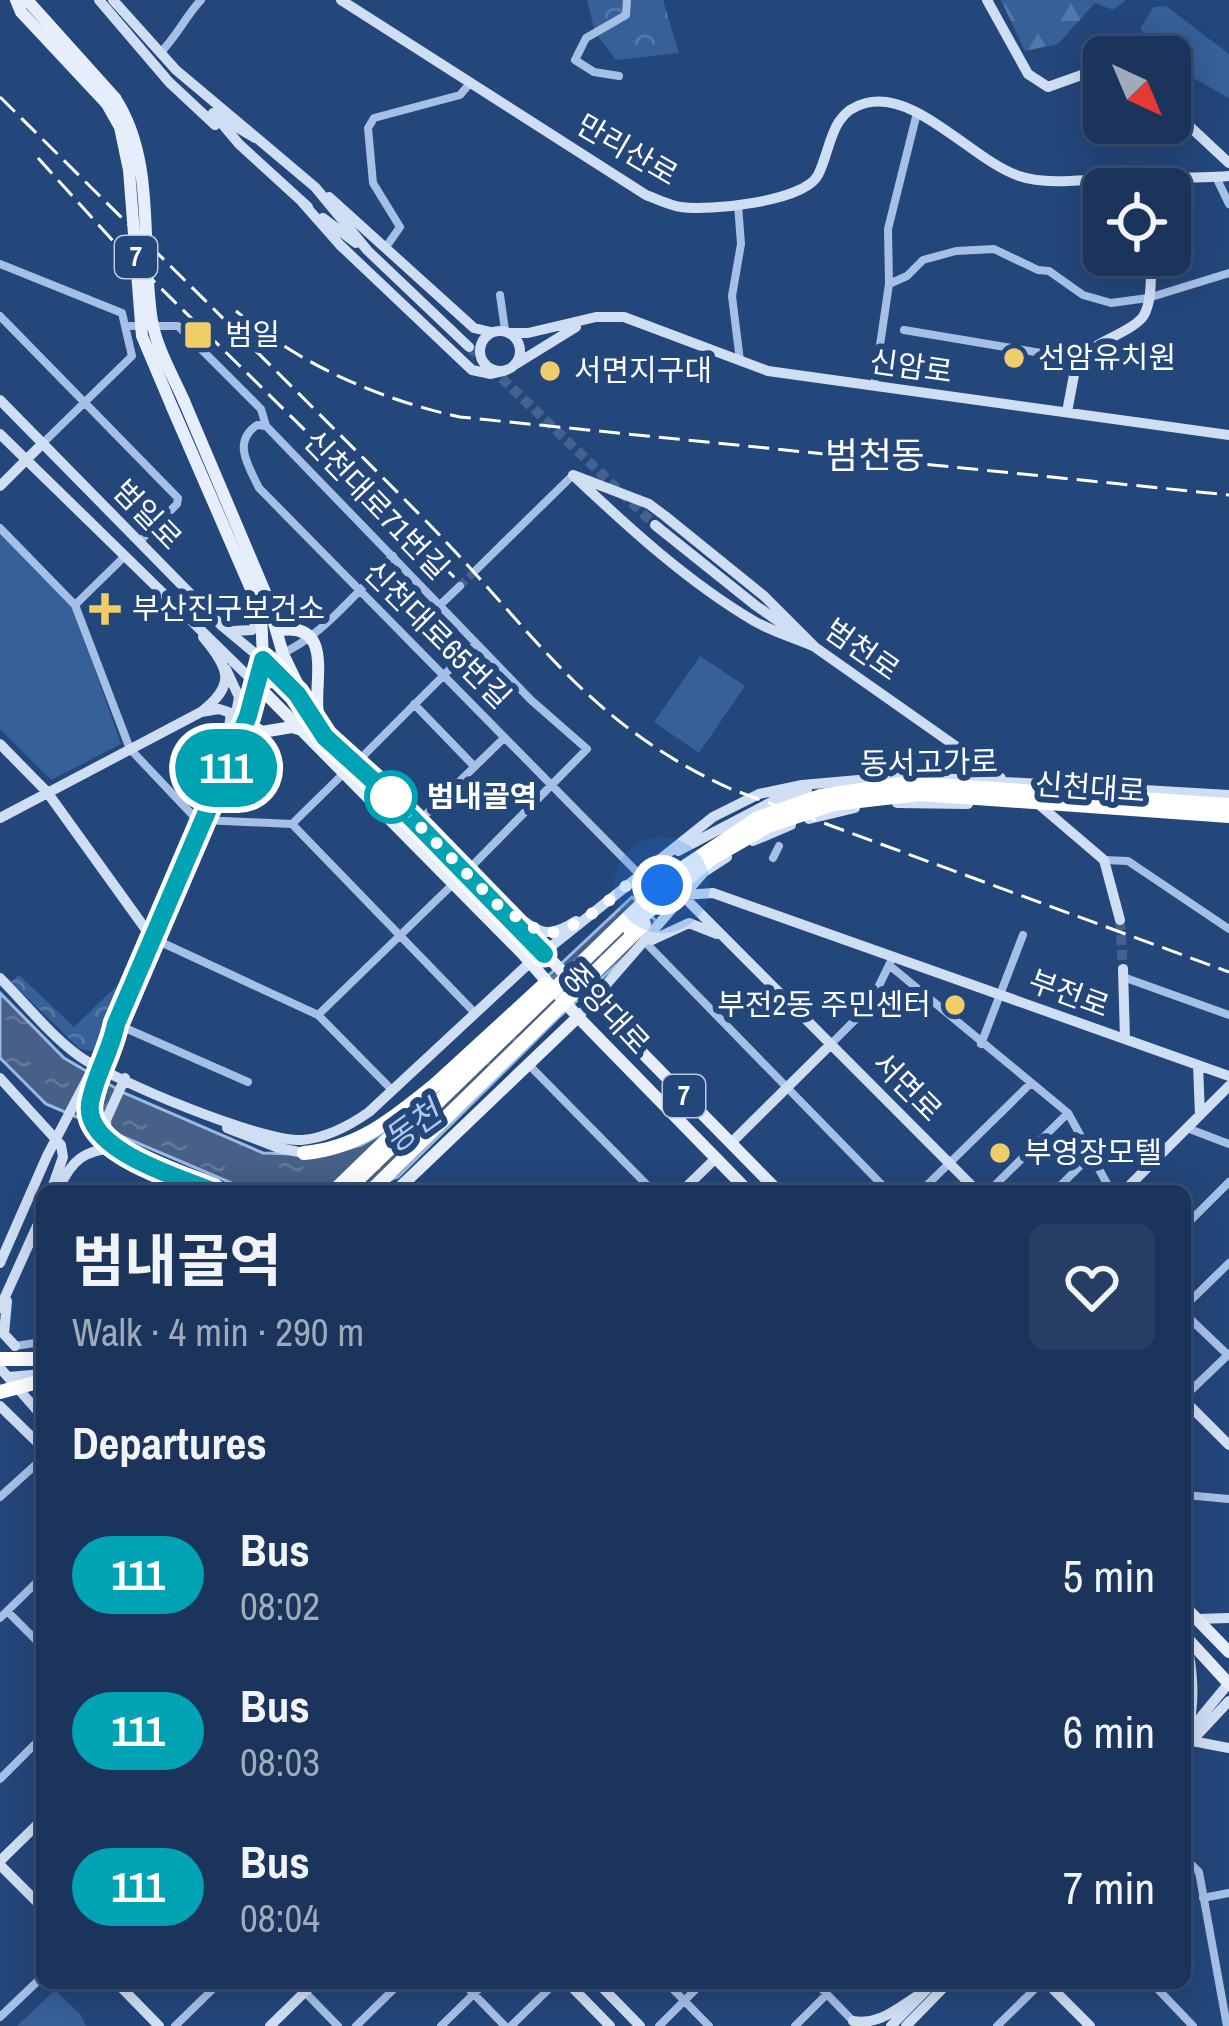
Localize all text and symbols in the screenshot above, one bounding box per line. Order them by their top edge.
north arrow [1083,36,1191,144]
map controls [1083,36,1191,276]
street label: 만리산로 [570,104,685,194]
button: locate [1083,168,1191,276]
road number: 7 [115,236,157,278]
place label: 범일 [225,314,280,354]
marker: 범일 [182,319,214,351]
place label: 선암유치원 [1038,337,1176,377]
street label: 신암로 [867,340,955,392]
marker: 선암유치원 [1001,345,1027,371]
place label: 서면지구대 [574,350,712,390]
marker: 서면지구대 [537,358,563,384]
street label: 신천대로71번길 [295,421,458,588]
district label: 범천동 [825,431,925,479]
street label: 범일로 [105,471,191,558]
street label: 신천대로65번길 [355,552,520,717]
place label: 부산진구보건소 [132,588,325,628]
marker: 부산진구보건소 [89,593,121,625]
street label: 범천로 [817,609,908,689]
line badge: 111 [157,729,295,807]
text: 111 [199,740,253,796]
street label: 동서고가로 [860,741,998,783]
street label: 신천대로 [1034,763,1147,811]
marker: 범내골역 [366,772,416,822]
place label: 범내골역 [427,776,537,816]
your location [632,855,692,915]
street label: 중앙대로 [554,954,659,1062]
street label: 부전로 [1024,960,1115,1026]
place label: 부전2동 주민센터 [717,984,931,1024]
marker: 부전2동 주민센터 [942,992,968,1018]
street label: 서면로 [864,1043,951,1130]
road number: 7 [663,1075,705,1117]
water label: 동천 [375,1088,452,1162]
place label: 부영장모텔 [1024,1132,1162,1172]
marker: 부영장모텔 [987,1140,1013,1166]
text: 범내골역 [72,1222,282,1299]
button: heart [1029,1224,1155,1350]
text: Walk · 4 min · 290 m [72,1306,364,1358]
text: Departures [72,1412,267,1473]
text: Bus [240,1519,310,1580]
text: 5 min [1063,1545,1155,1606]
text: 111 [111,1547,165,1603]
text: 08:02 [240,1580,320,1632]
text: Bus [240,1675,310,1736]
text: 6 min [1063,1701,1155,1762]
text: 111 [111,1703,165,1759]
text: 08:03 [240,1736,320,1788]
text: Bus [240,1831,310,1892]
text: 7 min [1063,1857,1155,1918]
text: 111 [111,1859,165,1915]
text: 08:04 [240,1892,320,1944]

